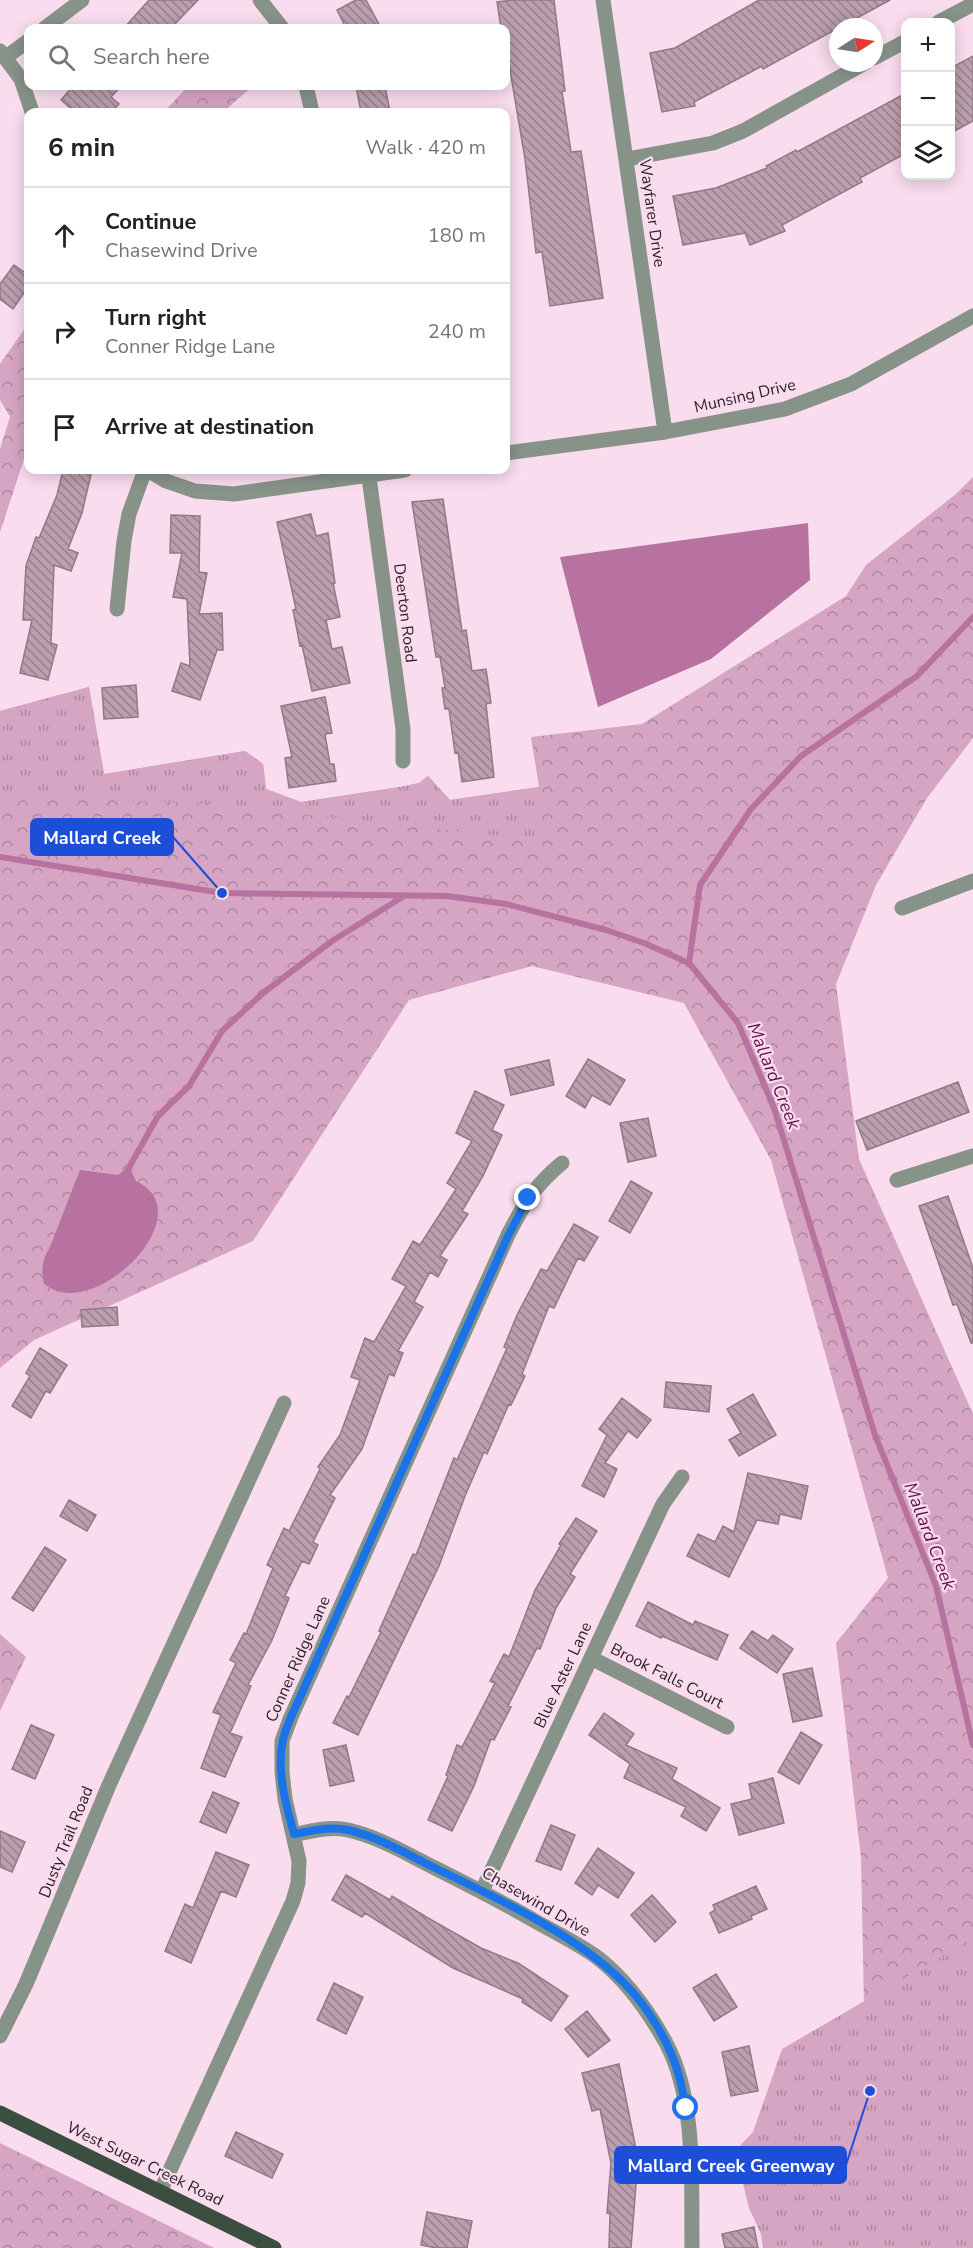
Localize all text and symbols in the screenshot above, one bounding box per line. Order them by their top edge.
north arrow [829,18,883,72]
map controls [901,18,955,180]
button: + [901,18,955,72]
search box [24,24,510,90]
icon: search [45,41,78,74]
text: Search here [93,42,210,72]
button: − [901,72,955,126]
button: layers [901,126,955,180]
text: 6 min [48,130,115,165]
text: Walk · 420 m [366,134,486,161]
street label: Wayfarer Drive [634,157,670,269]
text: Continue [105,207,196,237]
icon: ahead [48,219,81,252]
text: 180 m [428,222,486,249]
text: Chasewind Drive [105,237,258,264]
text: Turn right [105,303,206,333]
icon: right [48,315,81,348]
text: 240 m [428,318,486,345]
text: Conner Ridge Lane [105,333,275,360]
street label: Munsing Drive [692,374,798,418]
icon: arrive [48,411,81,444]
text: Arrive at destination [105,412,314,442]
street label: Deerton Road [388,562,422,664]
callout: Mallard Creek [31,819,173,855]
text: Mallard Creek [43,826,161,850]
water label: Mallard Creek [742,1019,807,1134]
route end [514,1184,540,1210]
water label: Mallard Creek [899,1479,962,1594]
street label: Conner Ridge Lane [260,1592,336,1726]
street label: Blue Aster Lane [529,1618,597,1732]
street label: Brook Falls Court [607,1638,728,1714]
street label: Dusty Trail Road [34,1783,98,1901]
street label: Chasewind Drive [478,1862,594,1942]
route start [672,2094,698,2120]
street label: West Sugar Creek Road [63,2116,227,2212]
callout: Mallard Creek Greenway [615,2147,846,2183]
text: Mallard Creek Greenway [627,2154,835,2178]

